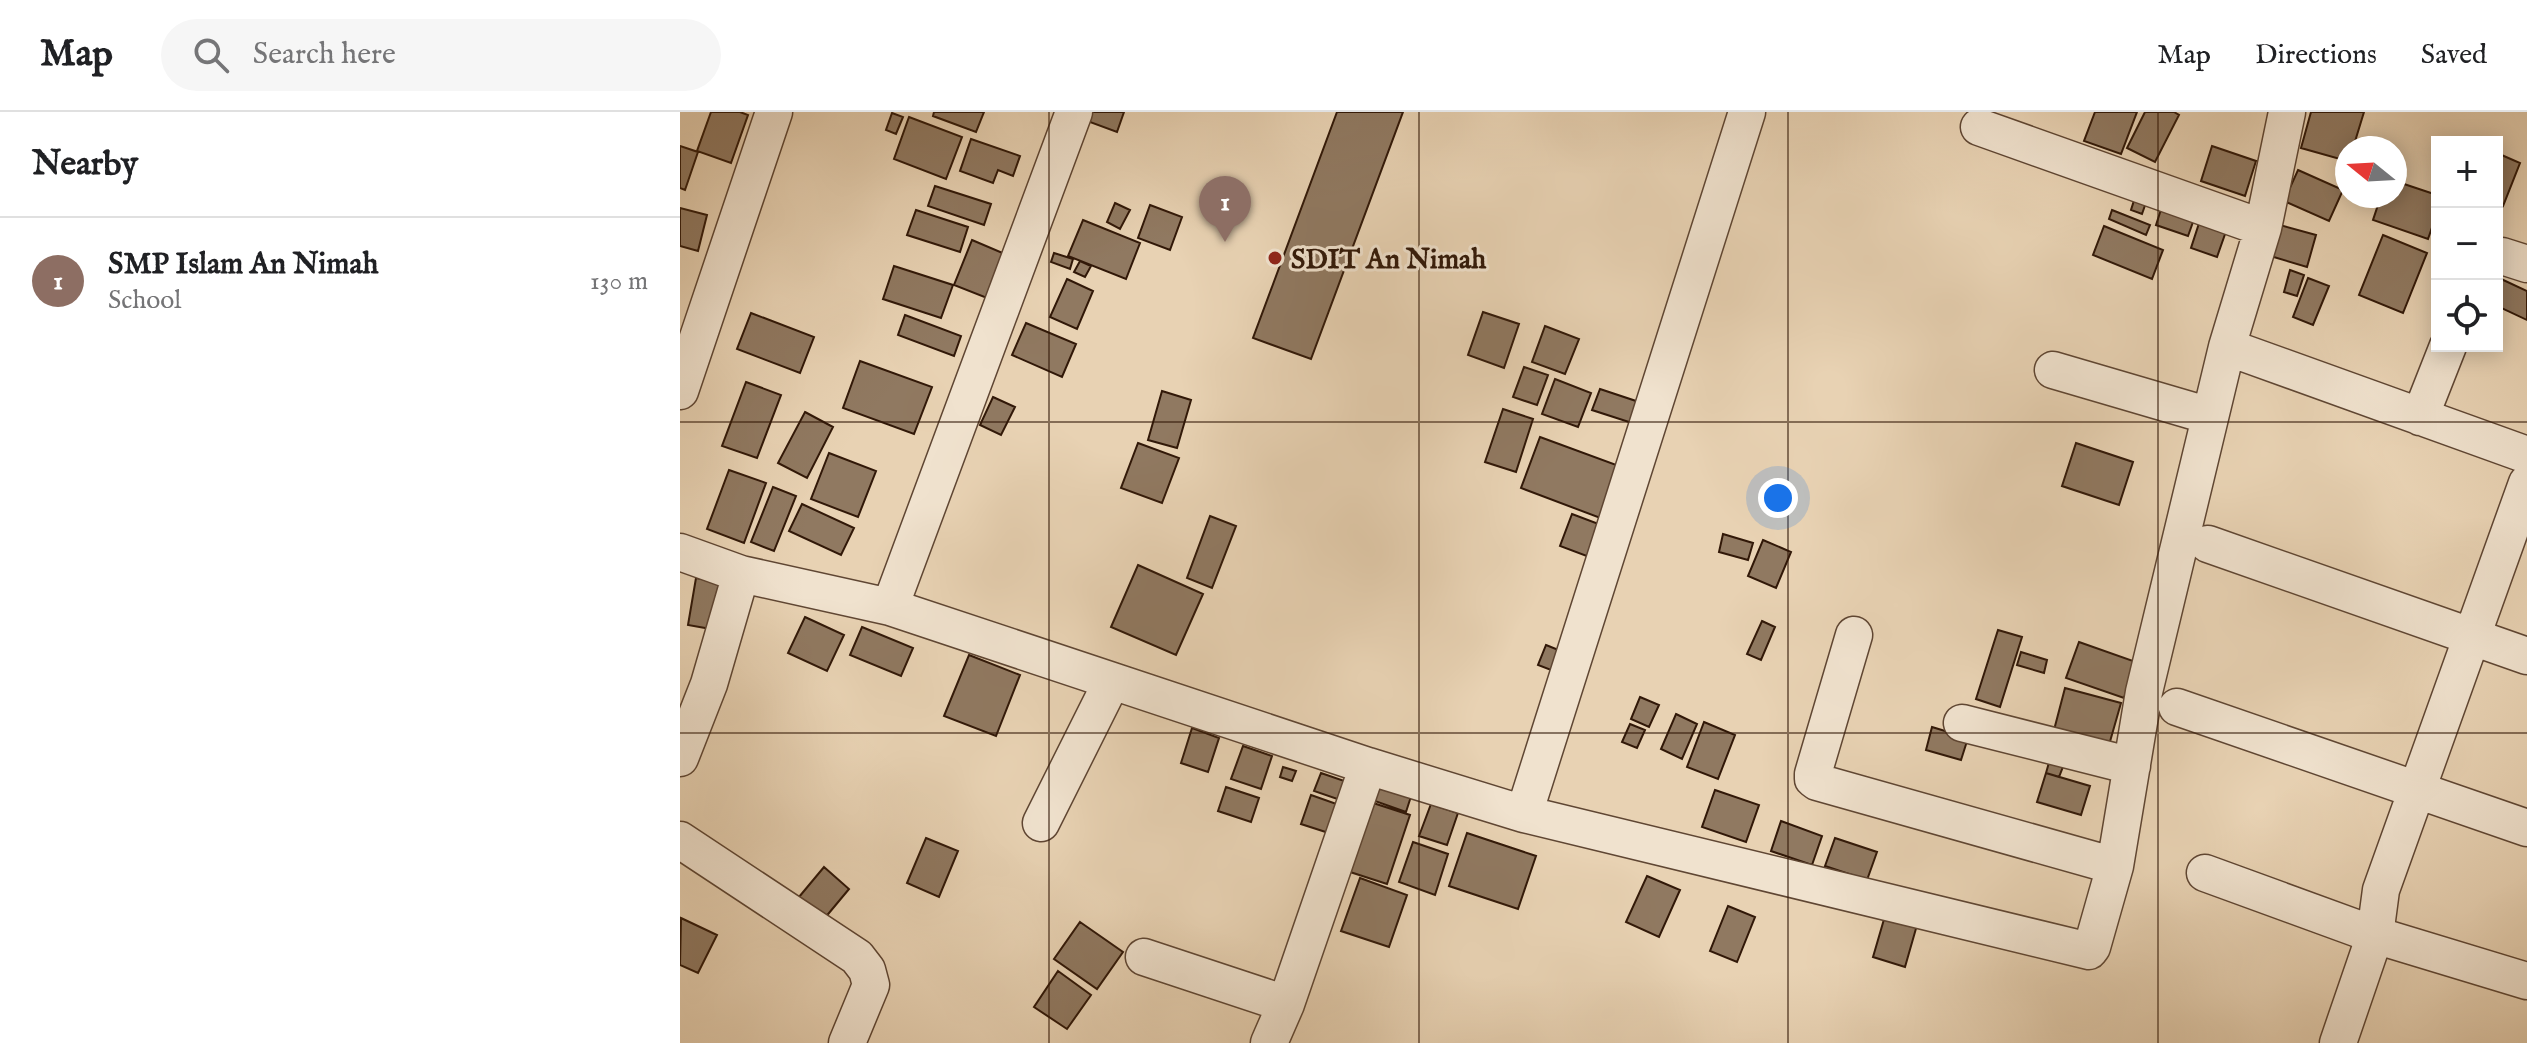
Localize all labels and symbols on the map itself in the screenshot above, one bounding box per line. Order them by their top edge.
north arrow [2335,136,2407,208]
pin: 1 [1199,176,1251,242]
place label: SDIT An Nimah [1291,243,1487,278]
marker: SDIT An Nimah [1266,249,1284,267]
your location [1758,478,1798,518]

